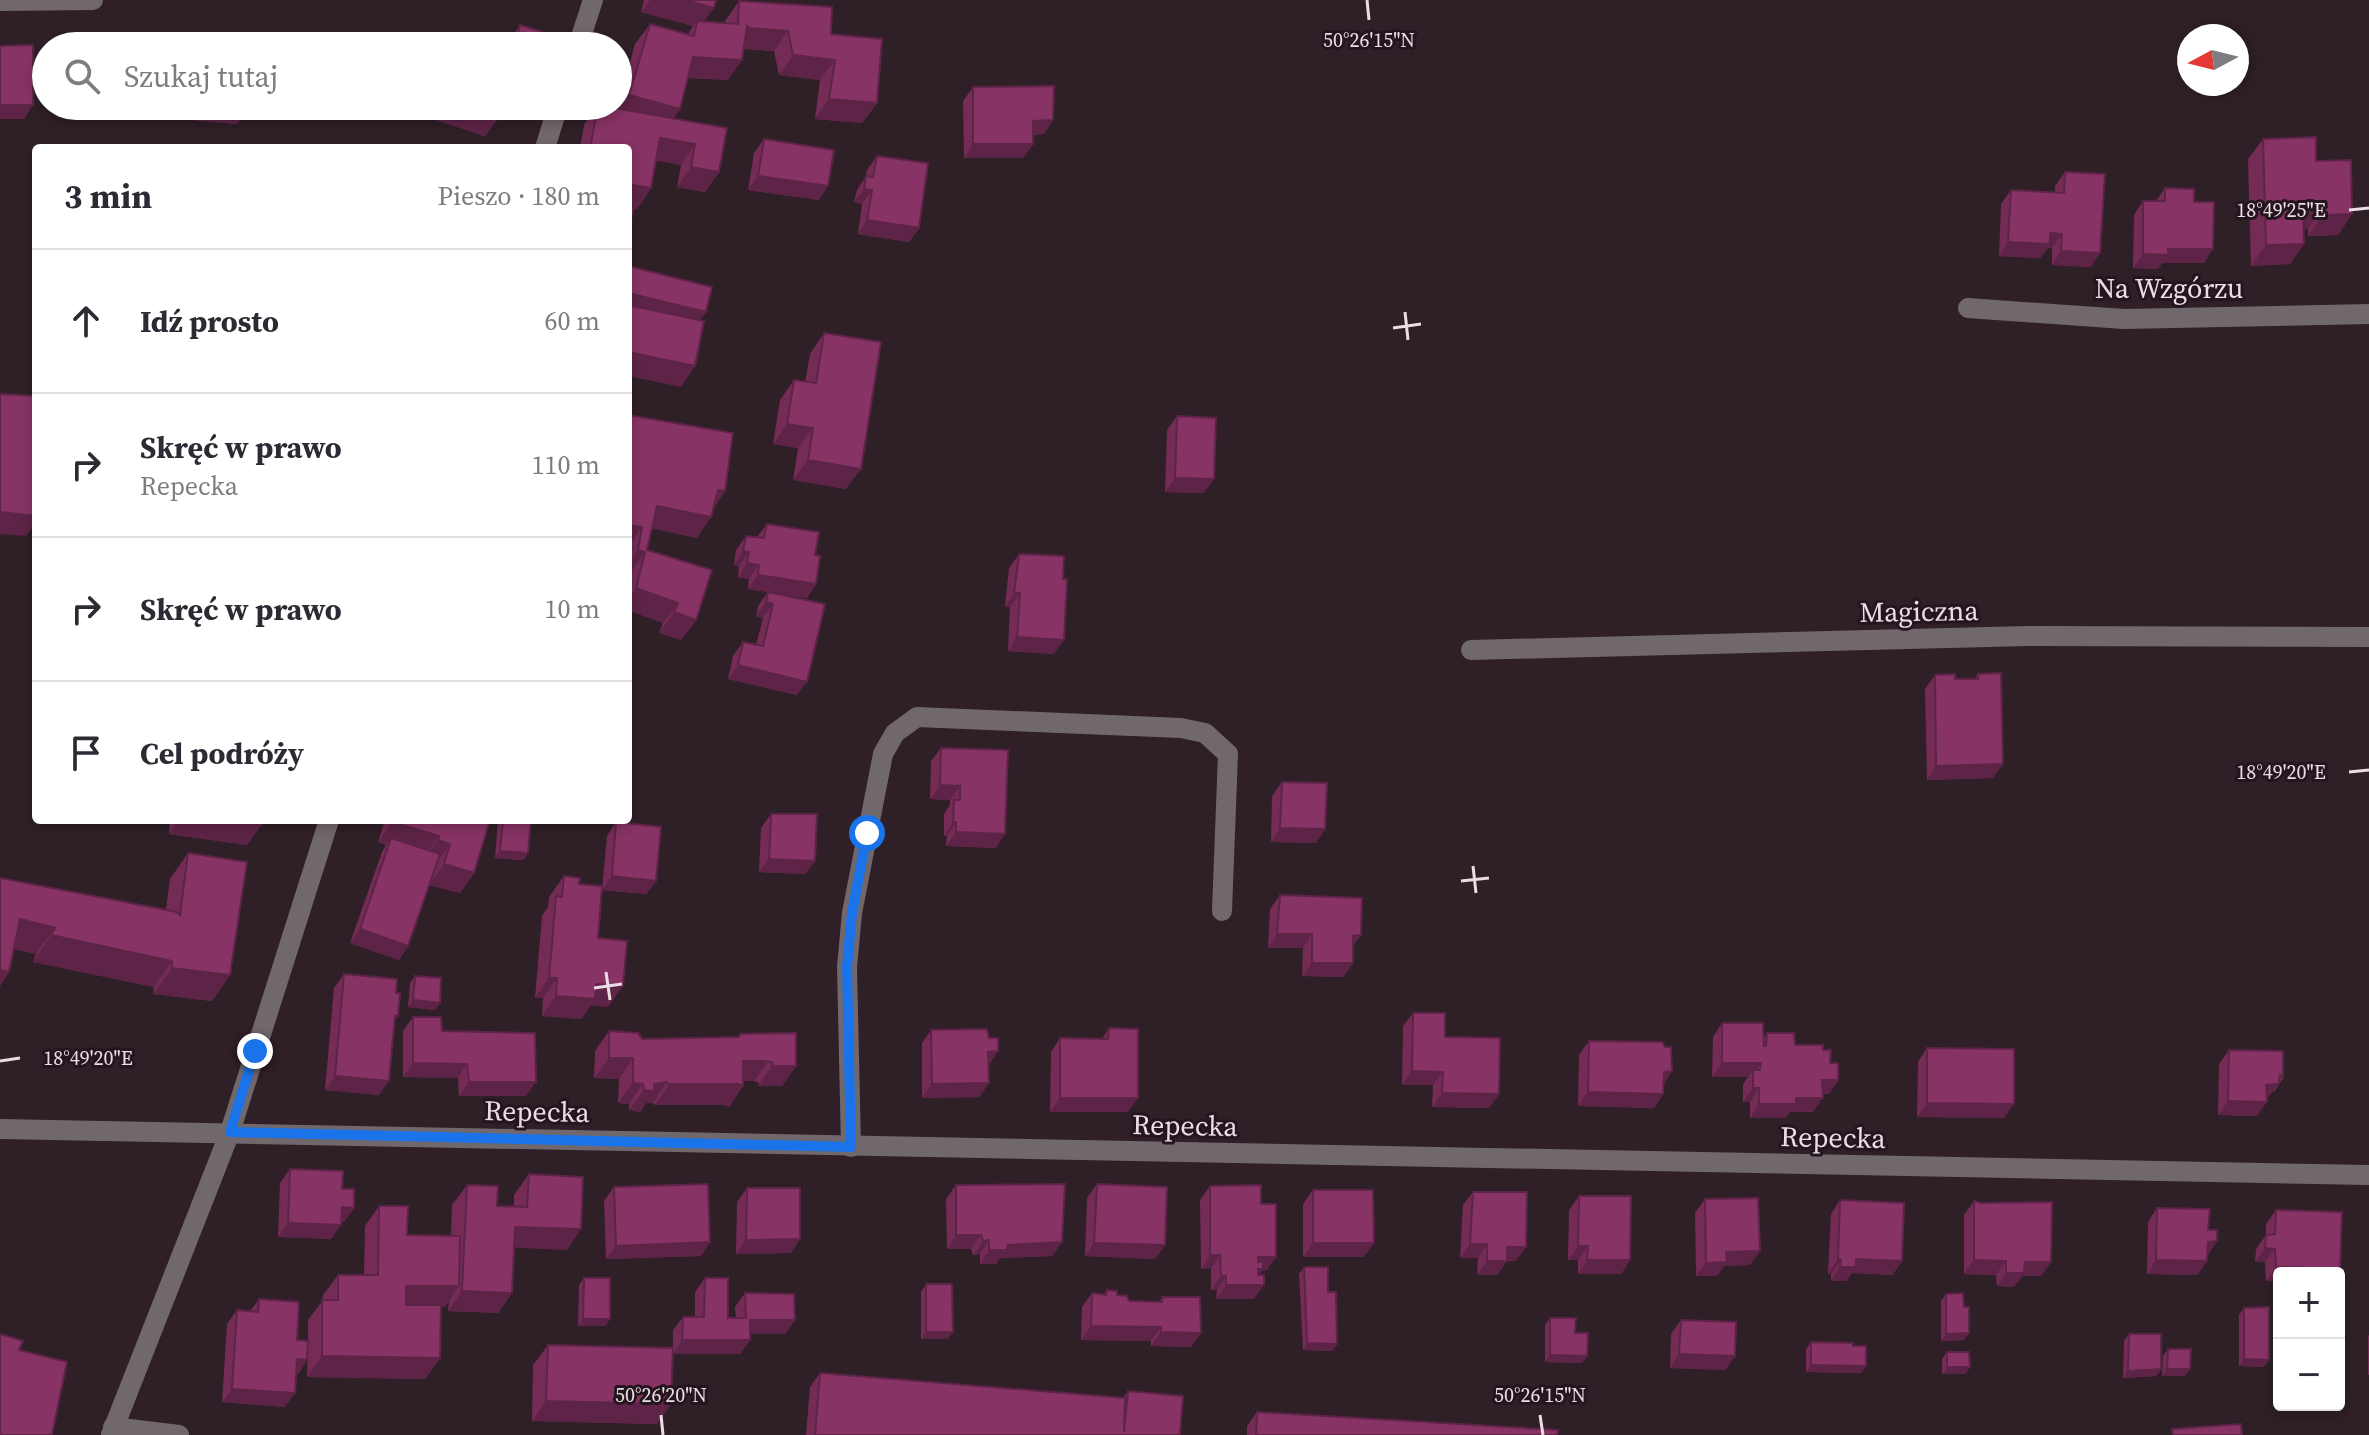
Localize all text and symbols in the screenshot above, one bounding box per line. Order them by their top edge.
north arrow [2177,24,2249,96]
text: 50°26'15"N [1323,26,1415,54]
search box [32,32,632,120]
icon: search [60,54,104,98]
text: Szukaj tutaj [124,56,278,97]
text: 3 min [64,173,152,219]
text: Pieszo · 180 m [438,178,600,214]
text: 18°49'25"E [2236,196,2326,224]
street label: Na Wzgórzu [2095,269,2243,307]
icon: ahead [64,299,108,343]
text: Idź prosto [140,301,279,342]
text: 60 m [545,303,600,339]
text: Skręć w prawo [140,427,342,468]
icon: right [64,443,108,487]
text: 110 m [532,447,600,483]
text: Repecka [140,468,238,504]
icon: right [64,587,108,631]
text: Skręć w prawo [140,589,342,630]
text: 10 m [545,591,600,627]
street label: Magiczna [1859,591,1980,631]
icon: arrive [64,731,108,775]
text: Cel podróży [140,733,304,774]
text: 18°49'20"E [2236,758,2326,786]
route start [849,815,885,851]
route end [237,1033,273,1069]
text: 18°49'20"E [43,1044,133,1072]
street label: Repecka [484,1091,591,1131]
street label: Repecka [1132,1105,1239,1145]
street label: Repecka [1780,1117,1887,1157]
map controls [2273,1267,2345,1411]
button: + [2273,1267,2345,1339]
button: − [2273,1339,2345,1411]
text: 50°26'20"N [615,1381,707,1409]
text: 50°26'15"N [1494,1381,1586,1409]

